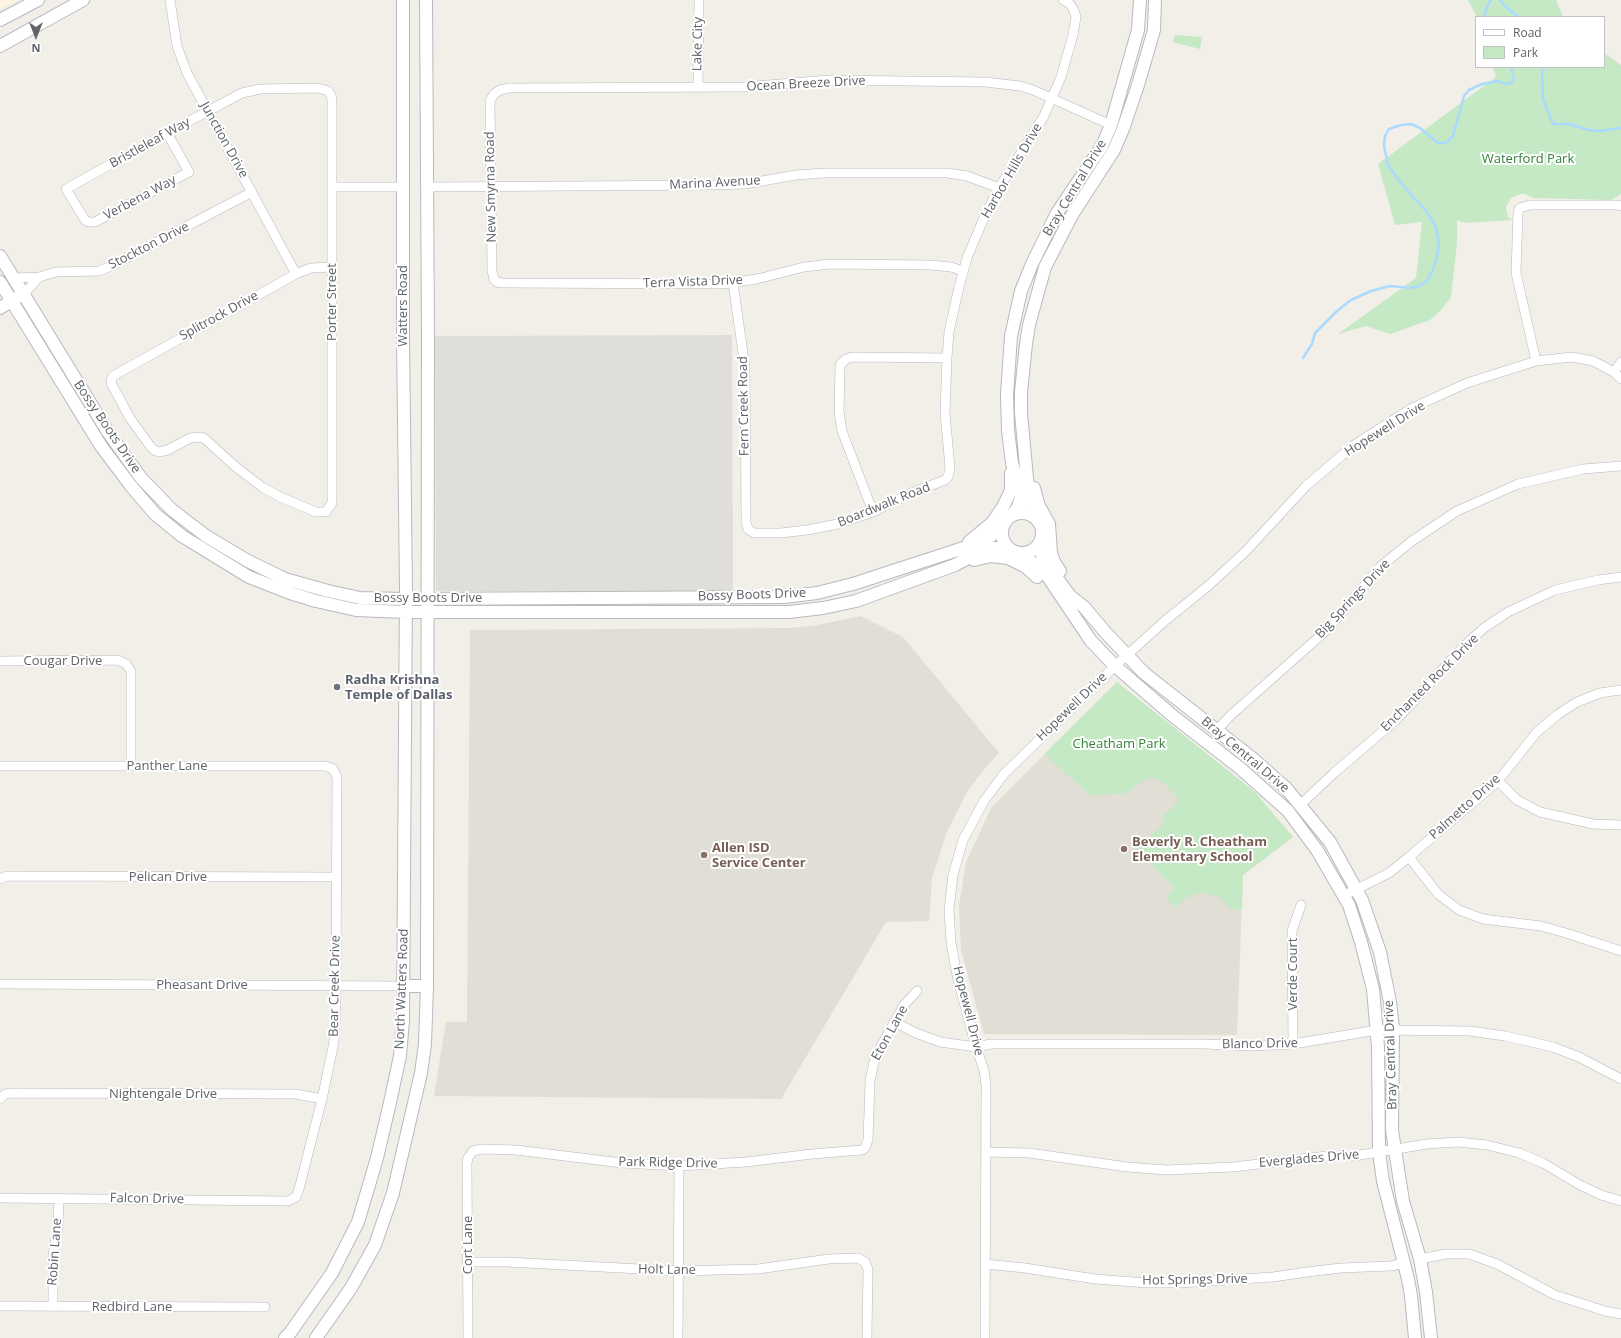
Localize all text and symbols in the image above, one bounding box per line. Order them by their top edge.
north arrow [16,16,56,56]
legend [1475,16,1605,68]
street label: Lake City [690,17,706,71]
text: Road [1513,24,1542,41]
text: N [32,41,40,56]
text: Park [1513,44,1538,61]
street label: Ocean Breeze Drive [746,73,866,95]
street label: Junction Drive [197,99,251,181]
street label: Bristleleaf Way [107,114,193,172]
street label: Harbor Hills Drive [978,121,1046,221]
street label: New Smyrna Road [482,131,500,243]
street label: Bray Central Drive [1040,137,1110,239]
park label: Waterford Park [1482,151,1574,167]
street label: Verbena Way [101,172,179,224]
street label: Marina Avenue [669,173,761,193]
street label: Stockton Drive [106,219,192,273]
street label: Porter Street [324,263,340,341]
street label: Watters Road [395,265,411,347]
street label: Terra Vista Drive [643,272,743,292]
street label: Splitrock Drive [177,288,261,344]
street label: Fern Creek Road [735,356,753,456]
street label: Bossy Boots Drive [70,378,144,476]
street label: Hopewell Drive [1342,398,1428,460]
street label: Boardwalk Road [835,479,933,531]
street label: Big Springs Drive [1312,556,1394,642]
street label: Bossy Boots Drive [697,585,807,605]
street label: Bossy Boots Drive [374,590,482,606]
street label: Enchanted Rock Drive [1378,631,1482,735]
street label: Cougar Drive [24,653,102,669]
street label: Hopewell Drive [1034,670,1110,744]
place label: Radha Krishna Temple of Dallas [345,672,452,703]
marker: Radha Krishna Temple of Dallas [332,682,342,692]
street label: Bray Central Drive [1198,714,1292,796]
park label: Cheatham Park [1072,736,1166,752]
street label: Panther Lane [127,758,207,774]
street label: Palmetto Drive [1426,771,1504,843]
place label: Beverly R. Cheatham Elementary School [1132,834,1267,865]
place label: Allen ISD Service Center [712,840,806,871]
marker: Beverly R. Cheatham Elementary School [1119,844,1129,854]
marker: Allen ISD Service Center [699,850,709,860]
street label: Pelican Drive [129,869,207,885]
street label: North Watters Road [392,928,412,1050]
street label: Bear Creek Drive [326,935,344,1037]
street label: Verde Court [1285,938,1301,1010]
street label: Hopewell Drive [949,965,987,1057]
street label: Pheasant Drive [156,977,248,993]
street label: Bray Central Drive [1381,1000,1401,1110]
street label: Eton Lane [869,1003,911,1063]
street label: Blanco Drive [1222,1036,1298,1052]
street label: Nightengale Drive [109,1086,217,1102]
street label: Everglades Drive [1258,1147,1360,1171]
street label: Park Ridge Drive [618,1154,718,1172]
street label: Falcon Drive [110,1191,184,1207]
street label: Cort Lane [460,1216,476,1274]
street label: Robin Lane [45,1218,65,1286]
street label: Holt Lane [638,1262,696,1278]
street label: Hot Springs Drive [1142,1271,1248,1289]
street label: Redbird Lane [92,1299,172,1315]

